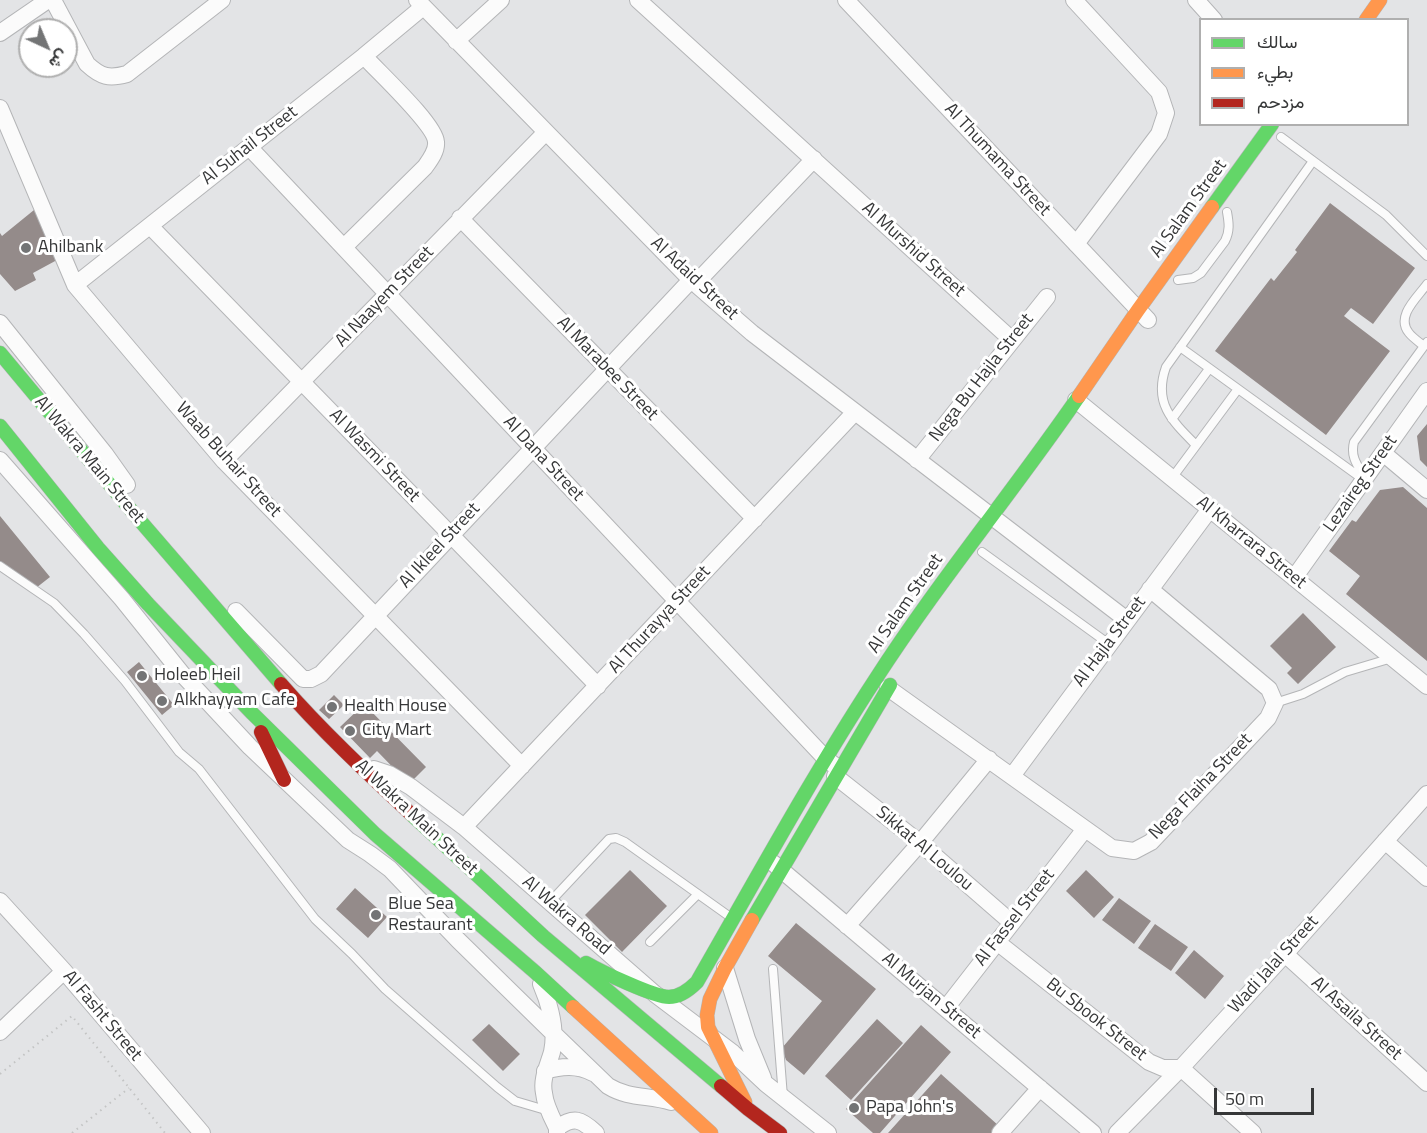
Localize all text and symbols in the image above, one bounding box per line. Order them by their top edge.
north arrow [18,18,78,78]
legend [1199,18,1409,126]
text: سالك [1257,28,1297,55]
text: ش [44,44,74,75]
text: بطيء [1257,58,1293,85]
text: مزدحم [1257,88,1304,115]
street label: Al Thumama Street [939,99,1055,221]
street label: Al Suhail Street [198,102,302,190]
street label: Al Salam Street [1146,156,1232,262]
street label: Al Murshid Street [857,198,969,302]
street label: Al Adaid Street [646,233,742,325]
place label: Ahilbank [38,237,103,259]
marker: Ahilbank [19,241,33,255]
street label: Al Naayem Street [331,242,439,352]
street label: Nega Bu Hajla Street [925,310,1039,446]
street label: Al Marabee Street [552,312,662,426]
street label: Al Wakra Main Street [29,392,149,528]
street label: Waab Buhair Street [171,398,285,522]
street label: Al Wasmi Street [324,405,424,507]
street label: Al Dana Street [498,412,588,506]
street label: Lezaireg Street [1320,431,1402,537]
street label: Al Kharrara Street [1192,492,1310,594]
street label: Al Ikleel Street [395,499,485,593]
street label: Al Salam Street [864,550,948,658]
street label: Al Thurayya Street [605,562,715,678]
street label: Al Hajla Street [1069,593,1151,691]
place label: Holeeb Heil [154,665,241,687]
marker: Holeeb Heil [135,669,149,683]
place label: Alkhayyam Cafe [174,690,295,712]
marker: Alkhayyam Cafe [155,694,169,708]
place label: Health House [344,696,447,718]
marker: Health House [325,700,339,714]
place label: City Mart [362,720,431,742]
marker: City Mart [343,724,357,738]
street label: Nega Flaiha Street [1145,729,1257,845]
street label: Al Wakra Main Street [350,756,482,880]
street label: Sikkat Al Loulou [871,802,977,896]
street label: Al Fassel Street [970,865,1060,971]
street label: Al Wakra Road [517,872,615,960]
place label: Blue Sea Restaurant [388,894,472,936]
marker: Blue Sea Restaurant [369,908,383,922]
street label: Wadi Jalal Street [1224,912,1324,1018]
street label: Al Murjan Street [877,948,985,1044]
street label: Al Fasht Street [58,966,146,1066]
street label: Al Asaila Street [1306,973,1406,1065]
street label: Bu Sbook Street [1041,974,1151,1066]
scale bar [1217,1076,1318,1114]
text: 50 m [1225,1085,1264,1112]
place label: Papa John's [866,1097,954,1119]
marker: Papa John's [847,1101,861,1115]

